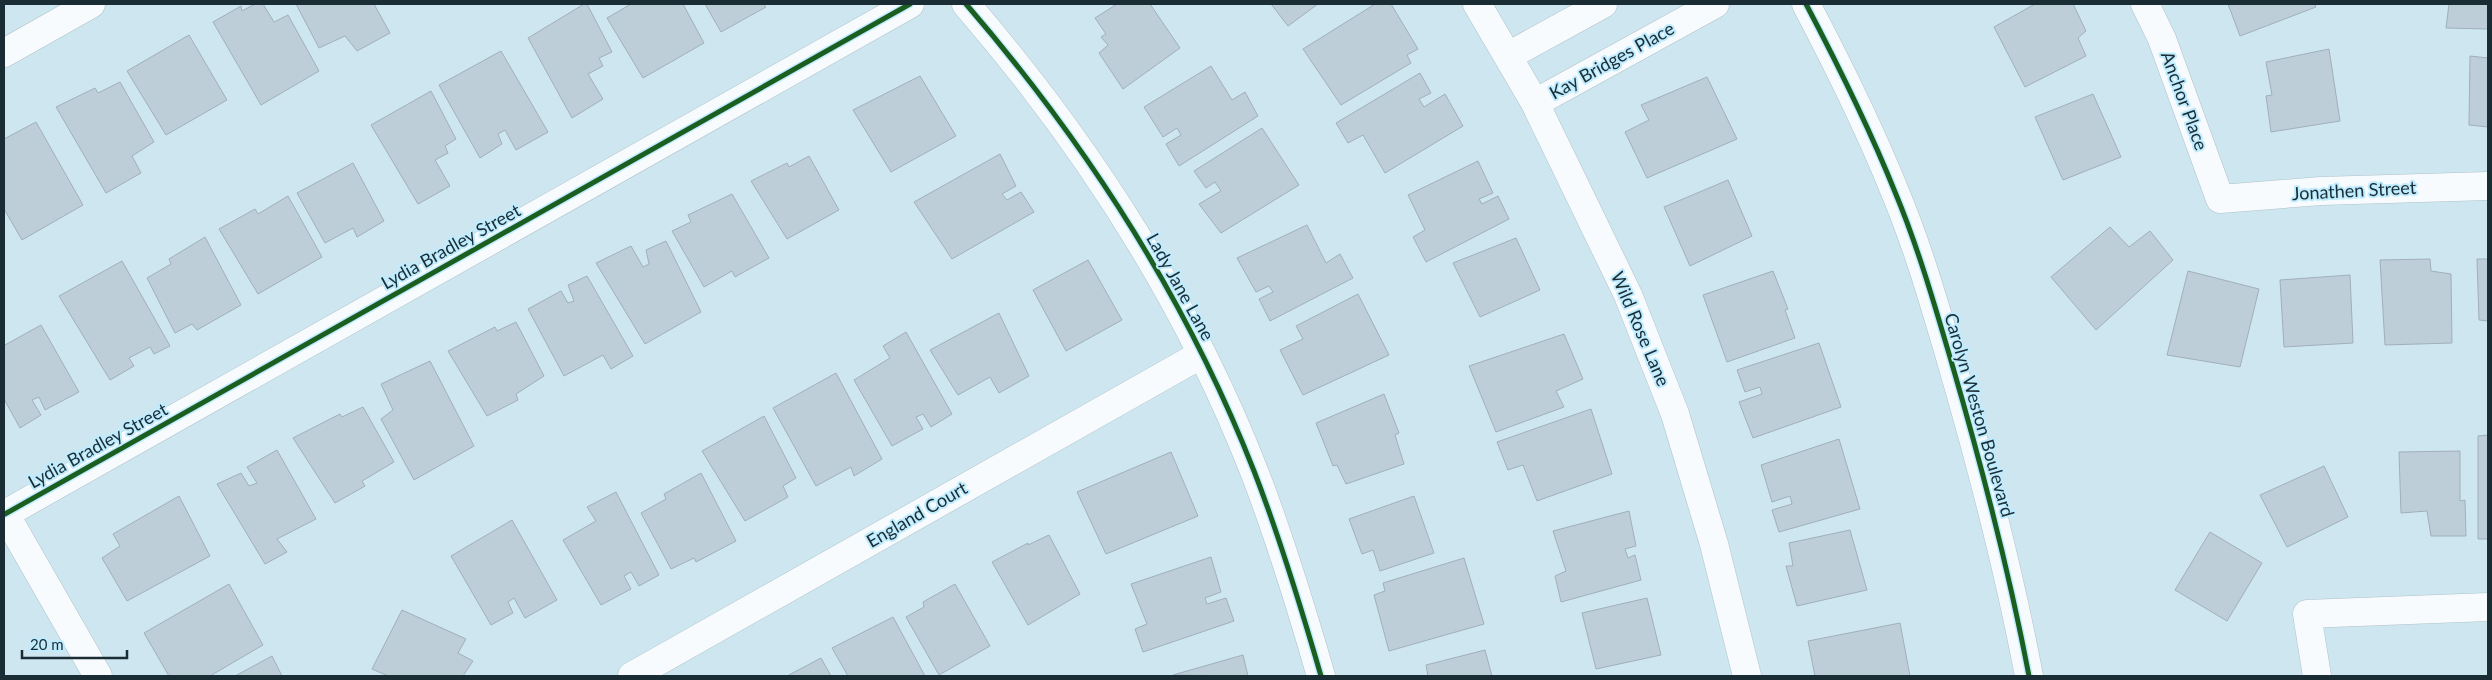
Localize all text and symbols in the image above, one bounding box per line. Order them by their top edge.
street label: Kay Bridges Place [1545,17,1678,104]
street label: Anchor Place [2157,48,2213,153]
street label: Jonathen Street [2291,176,2417,204]
street label: Lydia Bradley Street [377,198,524,294]
street label: Lady Jane Lane [1142,229,1219,344]
street label: Wild Rose Lane [1607,268,1675,389]
street label: Carolyn Weston Boulevard [1940,310,2020,519]
street label: Lydia Bradley Street [24,397,171,493]
street label: England Court [862,476,971,552]
scale bar [22,628,128,660]
text: 20 m [30,635,64,653]

